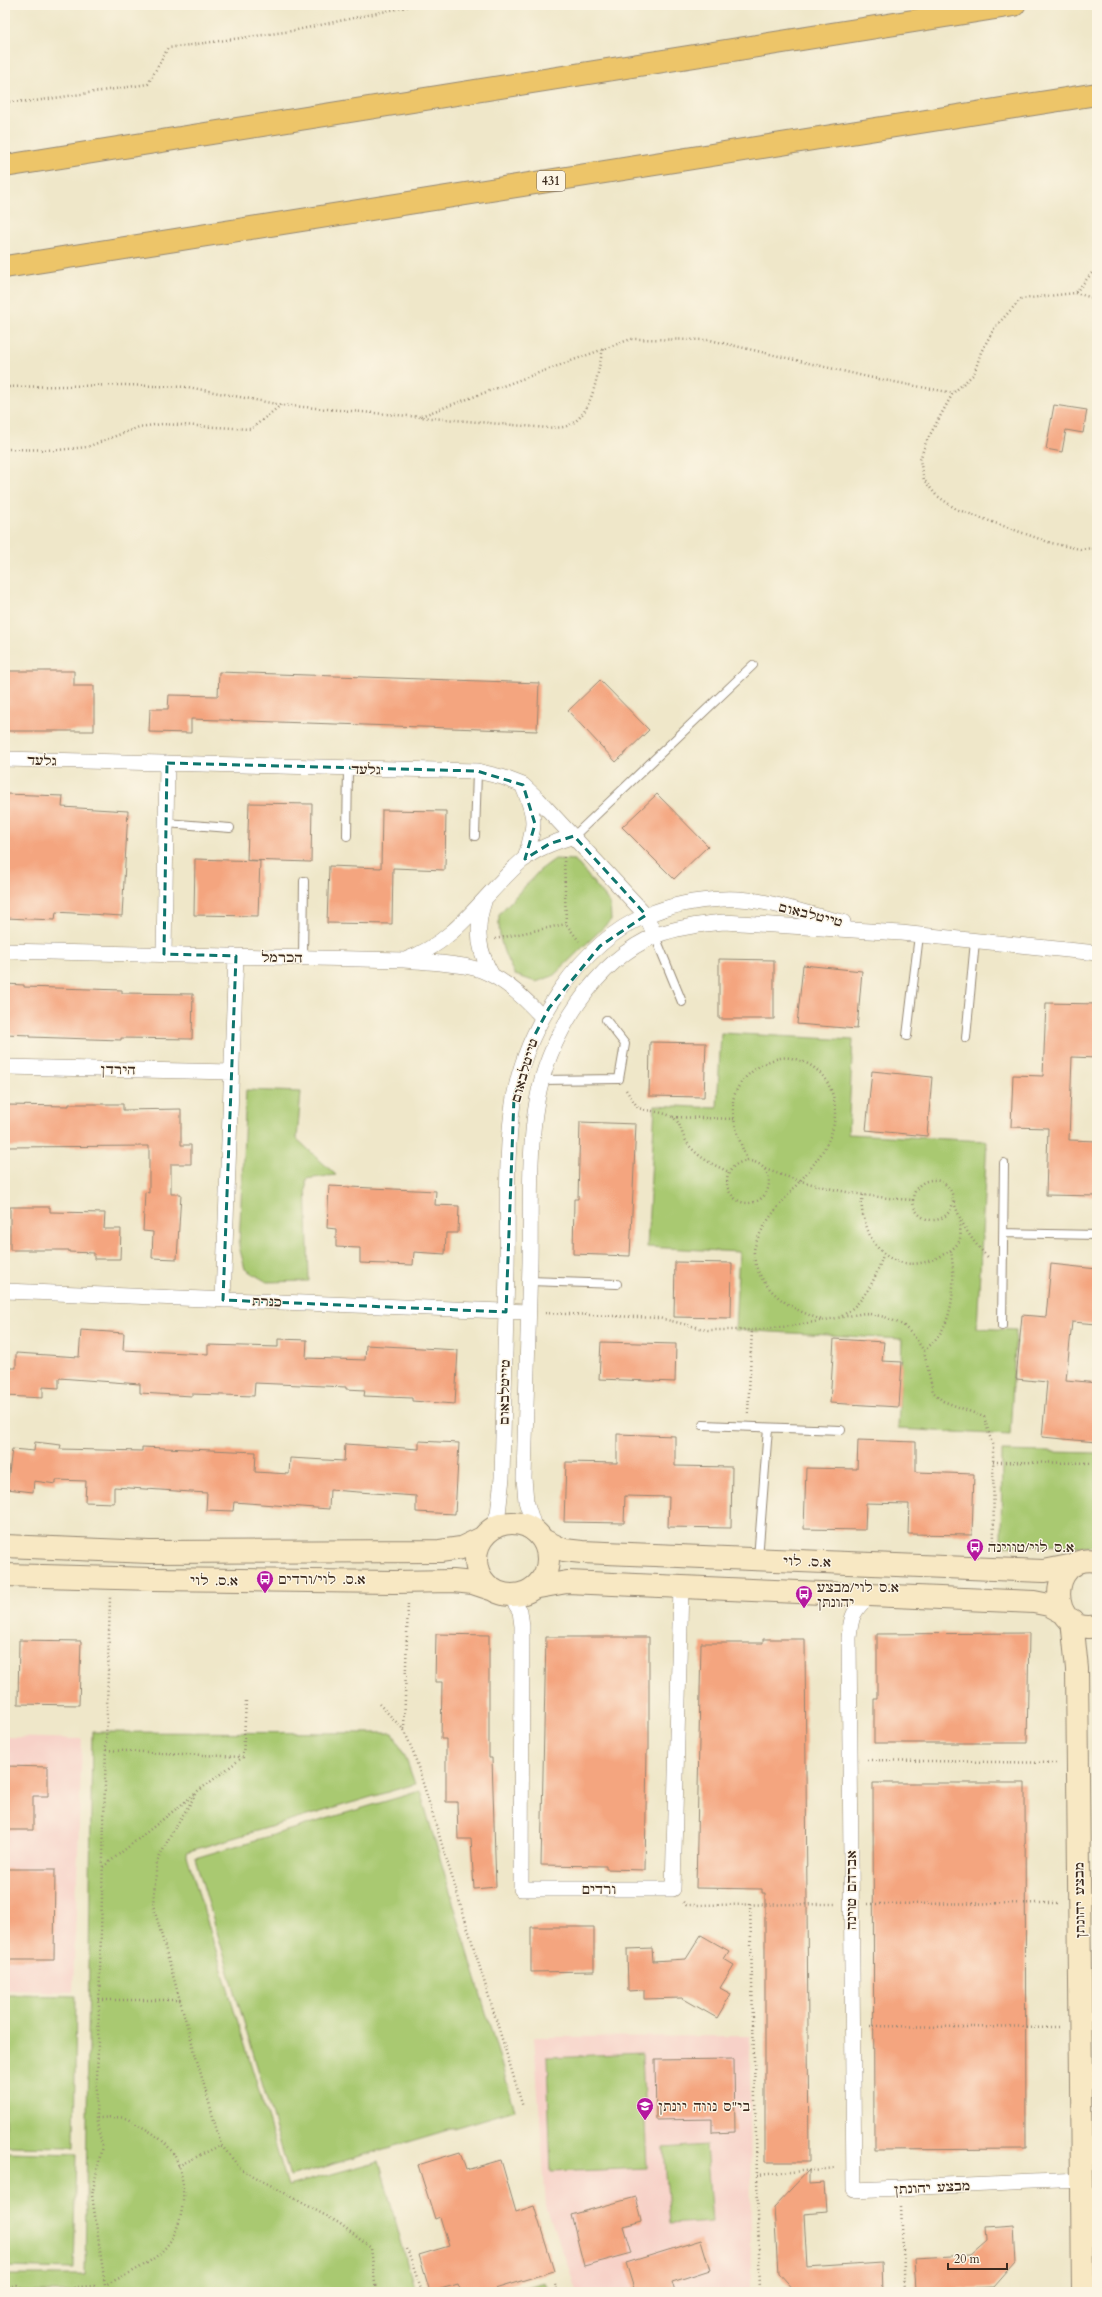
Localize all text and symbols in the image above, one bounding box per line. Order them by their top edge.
road number: 431 [537,171,565,191]
street label: גלעד [27,751,57,771]
street label: גלעד [351,761,381,779]
street label: טייטלבאום [777,898,844,932]
street label: הכרמל [261,949,303,967]
street label: טייטלבאום [507,1037,543,1104]
street label: הירדן [100,1061,136,1079]
street label: כנרת [252,1292,282,1312]
street label: טייטלבאום [495,1359,515,1425]
bus stop icon: א.ס לוי/טווינה [965,1537,985,1562]
place label: א.ס לוי/טווינה [988,1539,1074,1557]
street label: א.ס. לוי [783,1552,831,1572]
bus stop icon: א.ס. לוי/ורדים [255,1569,275,1594]
place label: א.ס. לוי/ורדים [278,1571,366,1589]
street label: א.ס. לוי [190,1572,238,1590]
place label: א.ס לוי/מבצע יהונתן [817,1579,899,1612]
bus stop icon: א.ס לוי/מבצע יהונתן [794,1584,814,1609]
street label: אברהם טוינה [843,1850,861,1930]
street label: מבצע יהונתן [1070,1862,1090,1938]
street label: ורדים [581,1881,617,1899]
school or university icon: בי"ס נווה יונתן [635,2096,655,2121]
place label: בי"ס נווה יונתן [658,2098,750,2116]
street label: מבצע יהונתן [893,2177,971,2199]
scale bar [948,2245,1007,2271]
text: 20 m [954,2251,981,2267]

